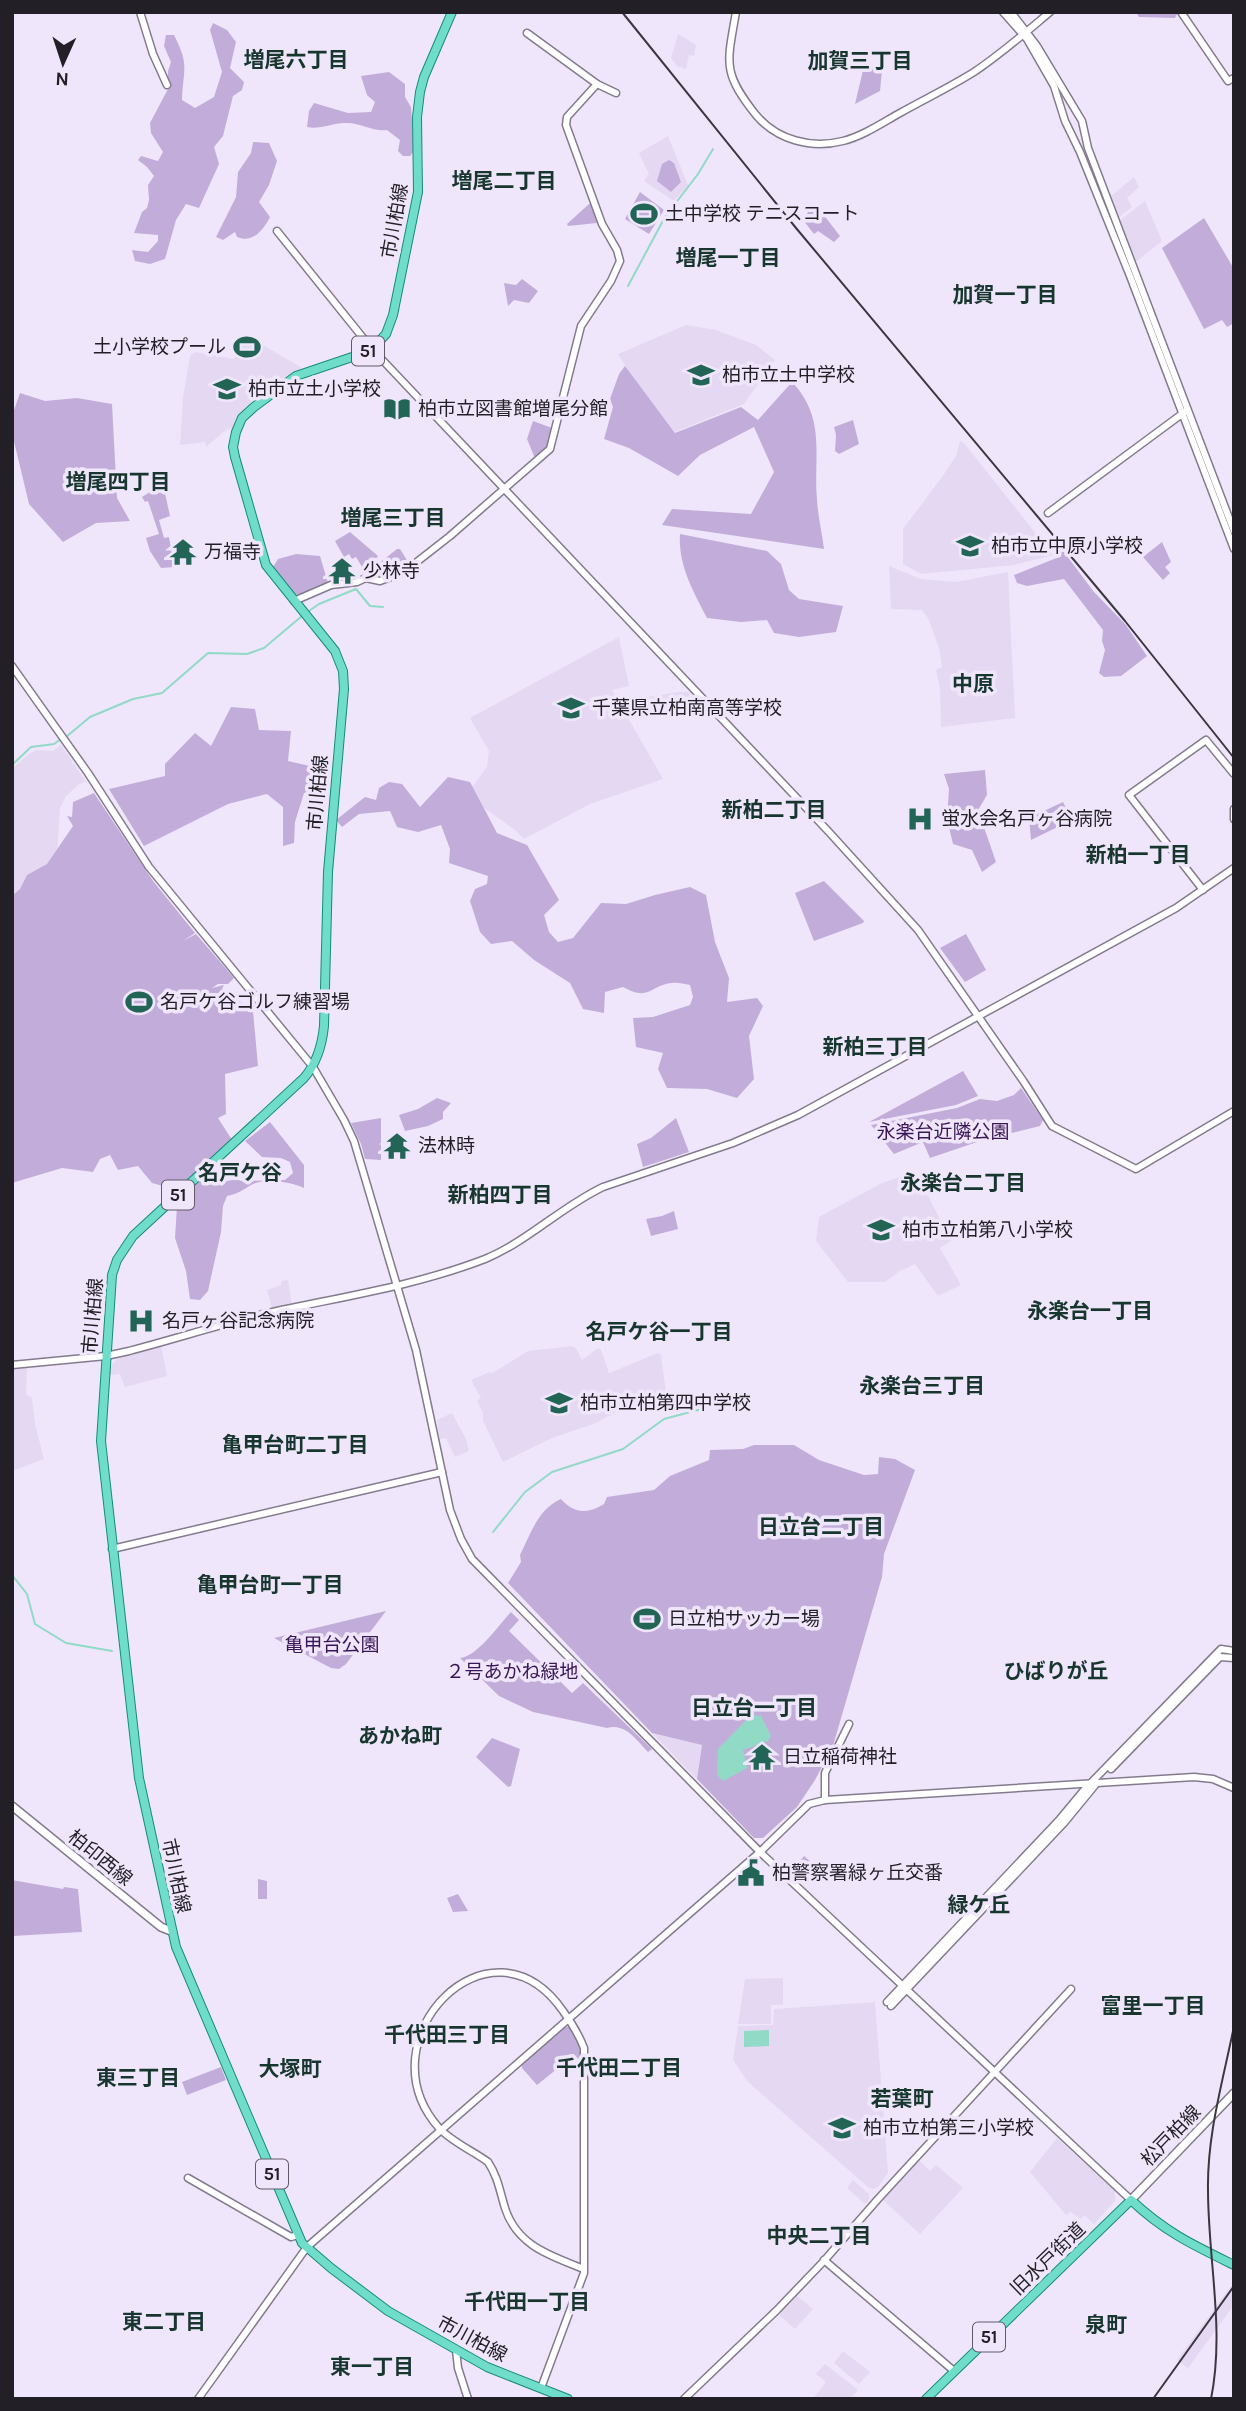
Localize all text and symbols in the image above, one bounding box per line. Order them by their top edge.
north arrow [28,28,98,98]
district label: 増尾六丁目 [244,48,349,72]
district label: 加賀三丁目 [808,49,913,73]
text: N [55,68,70,90]
district label: 増尾二丁目 [452,169,557,193]
street label: 市川柏線 [378,182,412,260]
sports icon: 土中学校 テニスコート [629,199,659,229]
place label: 土中学校 テニスコート [665,203,860,225]
district label: 増尾一丁目 [676,246,781,270]
district label: 加賀一丁目 [953,283,1058,307]
sports icon: 土小学校プール [232,332,262,362]
place label: 土小学校プール [93,336,226,358]
road number: 51 [352,337,384,366]
school or university icon: 柏市立土中学校 [686,360,716,390]
place label: 柏市立土中学校 [722,364,855,386]
school or university icon: 柏市立土小学校 [212,374,242,404]
place label: 柏市立土小学校 [248,378,381,400]
library icon: 柏市立図書館増尾分館 [382,394,412,424]
place label: 柏市立図書館増尾分館 [418,398,608,420]
district label: 増尾四丁目 [66,470,171,494]
district label: 増尾三丁目 [341,506,446,530]
school or university icon: 柏市立中原小学校 [955,531,985,561]
place label: 柏市立中原小学校 [991,535,1143,557]
temple icon: 万福寺 [168,537,198,567]
place label: 万福寺 [204,541,261,563]
temple icon: 少林寺 [327,556,357,586]
place label: 少林寺 [363,560,420,582]
district label: 中原 [952,672,994,696]
school or university icon: 千葉県立柏南高等学校 [556,693,586,723]
place label: 千葉県立柏南高等学校 [592,697,782,719]
street label: 市川柏線 [304,754,332,832]
district label: 新柏二丁目 [722,798,827,822]
hospital icon: 蛍水会名戸ヶ谷病院 [905,804,935,834]
place label: 蛍水会名戸ヶ谷病院 [941,808,1112,830]
district label: 新柏一丁目 [1086,843,1191,867]
sports icon: 名戸ケ谷ゴルフ練習場 [124,987,154,1017]
place label: 名戸ケ谷ゴルフ練習場 [160,991,350,1013]
district label: 新柏三丁目 [823,1035,928,1059]
park label: 永楽台近隣公園 [876,1121,1010,1143]
temple icon: 法林時 [382,1131,412,1161]
place label: 法林時 [418,1135,475,1157]
district label: 名戸ケ谷 [198,1161,282,1185]
district label: 永楽台二丁目 [900,1171,1026,1195]
road number: 51 [162,1180,194,1210]
district label: 新柏四丁目 [448,1183,553,1207]
school or university icon: 柏市立柏第八小学校 [866,1215,896,1245]
place label: 柏市立柏第八小学校 [902,1219,1073,1241]
street label: 市川柏線 [79,1277,107,1355]
district label: 永楽台一丁目 [1027,1299,1153,1323]
hospital icon: 名戸ヶ谷記念病院 [126,1306,156,1336]
place label: 名戸ヶ谷記念病院 [162,1310,314,1332]
district label: 名戸ケ谷一丁目 [586,1320,733,1344]
district label: 永楽台三丁目 [859,1374,985,1398]
school or university icon: 柏市立柏第四中学校 [544,1388,574,1418]
place label: 柏市立柏第四中学校 [580,1392,751,1414]
district label: 亀甲台町二丁目 [222,1433,369,1457]
district label: 日立台二丁目 [758,1515,884,1539]
district label: 亀甲台町一丁目 [197,1573,344,1597]
sports icon: 日立柏サッカー場 [632,1604,662,1634]
place label: 日立柏サッカー場 [668,1608,820,1630]
park label: 亀甲台公園 [284,1634,380,1656]
district label: ひばりが丘 [1004,1659,1109,1683]
park label: ２号あかね緑地 [445,1661,579,1683]
district label: 日立台一丁目 [691,1696,817,1720]
district label: あかね町 [358,1724,442,1748]
temple icon: 日立稲荷神社 [747,1742,777,1772]
place label: 日立稲荷神社 [783,1746,897,1768]
street label: 柏印西線 [64,1826,136,1890]
street label: 市川柏線 [157,1837,195,1915]
public building icon: 柏警察署緑ヶ丘交番 [736,1858,766,1888]
place label: 柏警察署緑ヶ丘交番 [772,1862,943,1884]
district label: 緑ケ丘 [948,1893,1011,1917]
district label: 富里一丁目 [1101,1994,1206,2018]
district label: 千代田三丁目 [384,2023,510,2047]
district label: 千代田二丁目 [556,2056,682,2080]
district label: 大塚町 [259,2057,322,2081]
district label: 東三丁目 [96,2066,180,2090]
district label: 若葉町 [871,2087,934,2111]
street label: 松戸柏線 [1137,2101,1205,2171]
school or university icon: 柏市立柏第三小学校 [827,2113,857,2143]
place label: 柏市立柏第三小学校 [863,2117,1034,2139]
road number: 51 [256,2160,288,2188]
street label: 旧水戸街道 [1006,2218,1090,2300]
district label: 中央二丁目 [767,2224,872,2248]
district label: 千代田一丁目 [464,2290,590,2314]
district label: 東二丁目 [122,2310,206,2334]
street label: 市川柏線 [433,2311,511,2367]
district label: 泉町 [1085,2313,1127,2337]
road number: 51 [973,2322,1005,2351]
district label: 東一丁目 [330,2355,414,2379]

